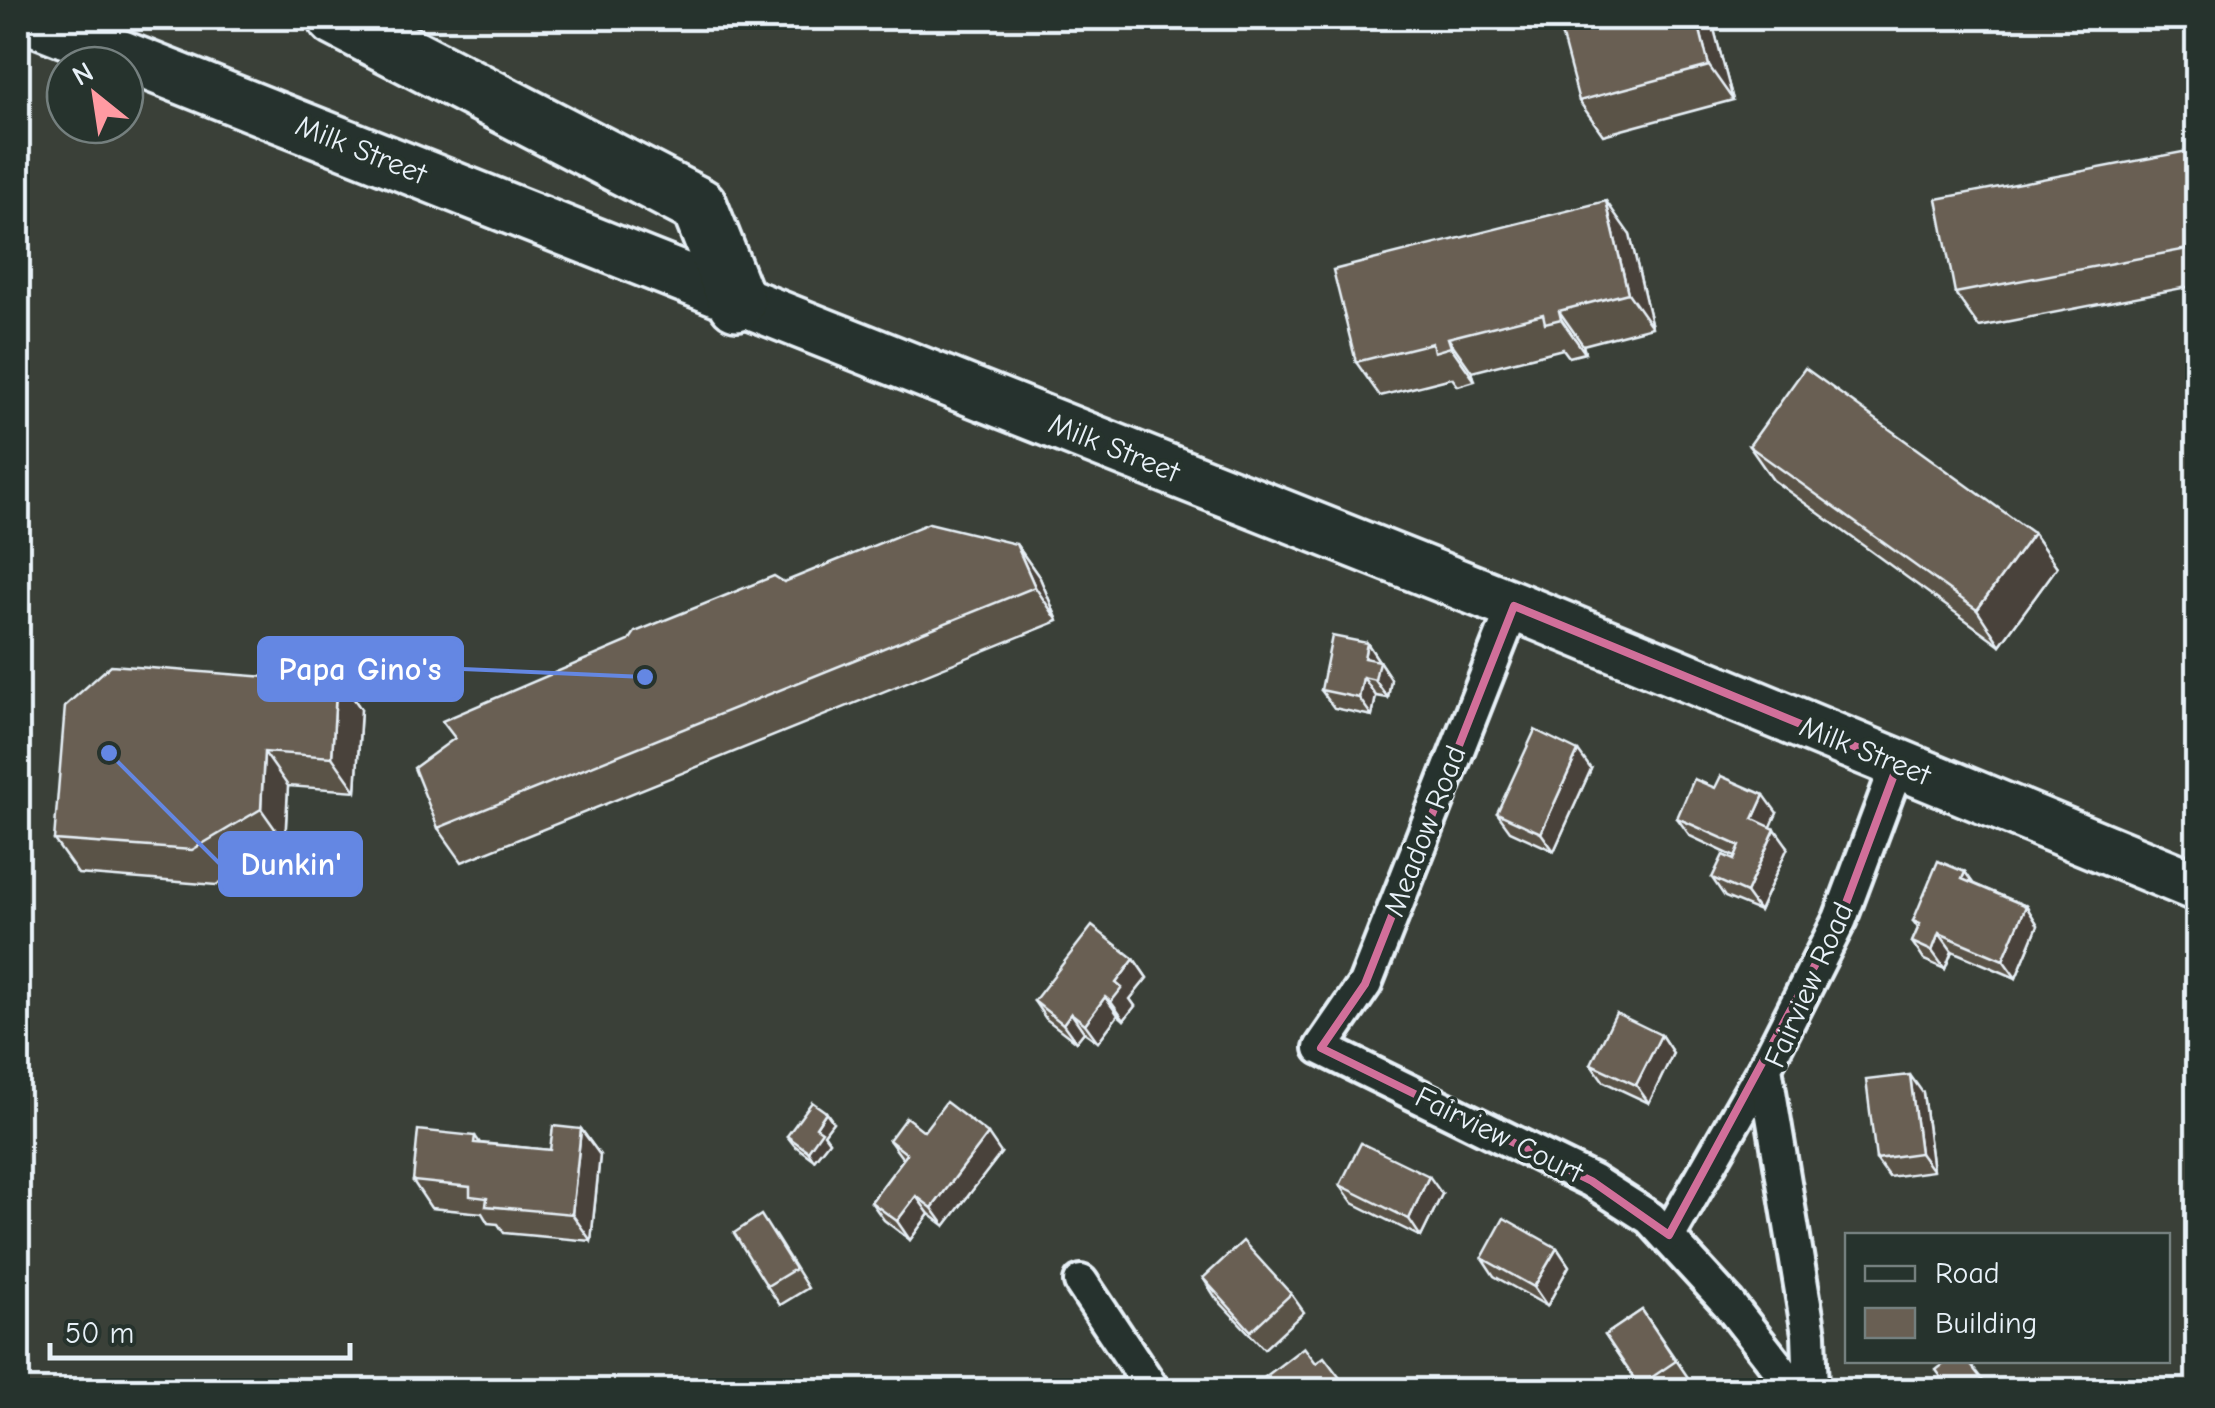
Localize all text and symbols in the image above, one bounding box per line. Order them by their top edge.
north arrow [45,45,145,145]
text: N [67,56,99,93]
street label: Milk Street [290,108,433,193]
street label: Milk Street [1043,406,1186,491]
callout: Papa Gino's [259,638,462,700]
text: Papa Gino's [279,651,441,688]
street label: Milk Street [1794,709,1937,794]
street label: Meadow Road [1376,741,1474,921]
callout: Dunkin' [220,833,361,895]
text: Dunkin' [240,846,342,883]
street label: Fairview Road [1757,897,1861,1073]
street label: Fairview Court [1409,1079,1590,1191]
legend [1845,1233,2170,1363]
text: Road [1935,1256,2000,1291]
scale bar [50,1298,350,1360]
text: Building [1935,1306,2038,1341]
text: 50 m [65,1316,134,1351]

